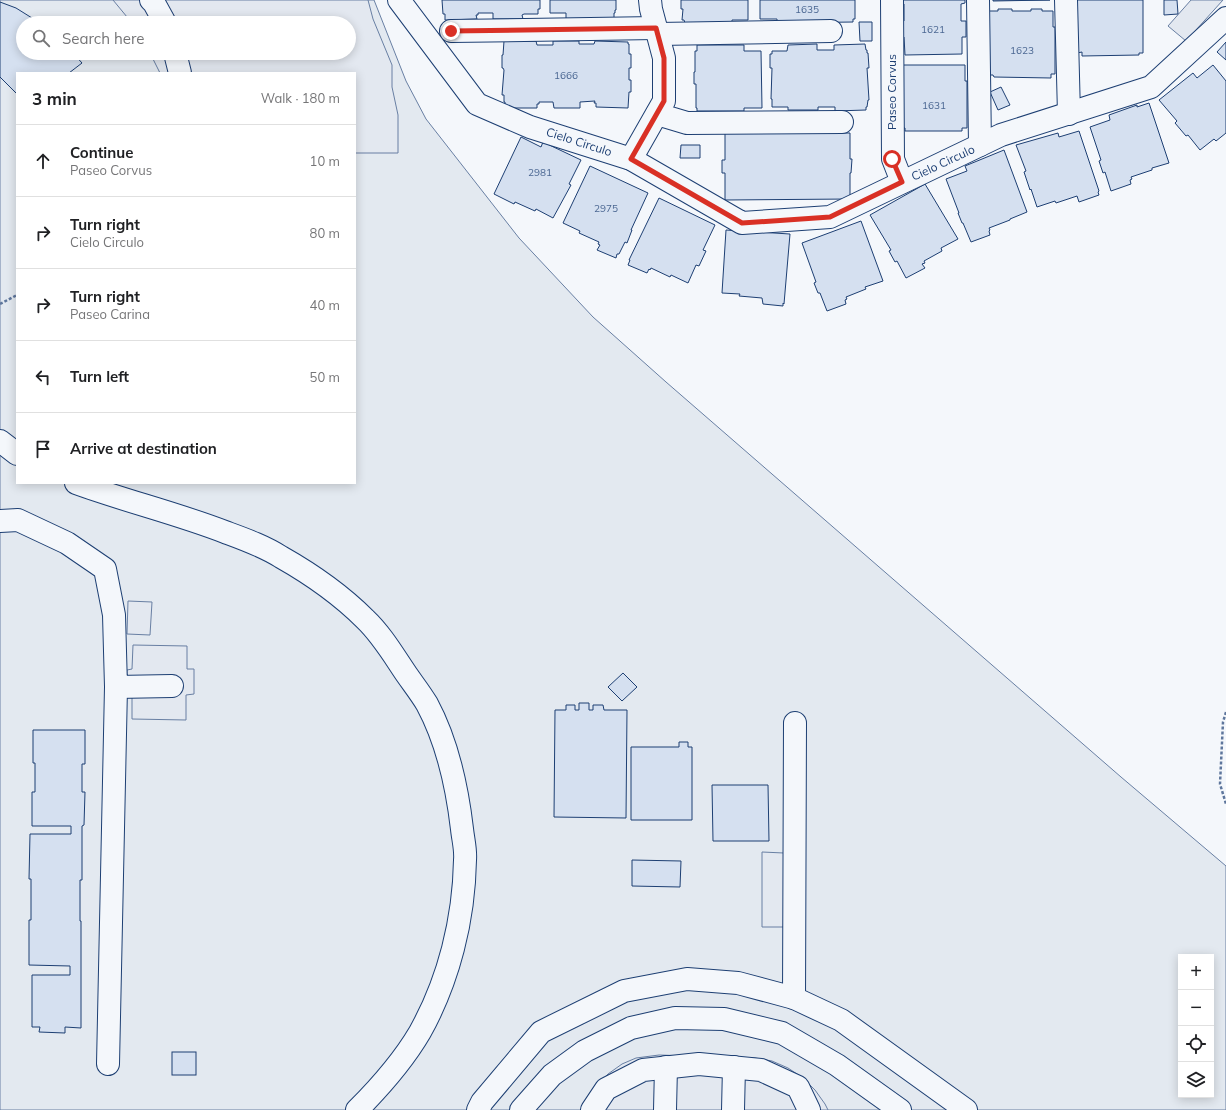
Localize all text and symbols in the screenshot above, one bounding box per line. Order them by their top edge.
house number: 1635 [795,3,819,16]
search box [16,16,356,60]
route end [442,22,460,40]
house number: 1621 [921,23,945,36]
icon: search [30,27,52,49]
text: Search here [62,29,144,48]
house number: 1623 [1010,44,1034,57]
street label: Paseo Corvus [884,54,899,130]
house number: 1666 [554,69,578,82]
text: 3 min [32,88,77,109]
text: Walk · 180 m [261,90,340,106]
house number: 1631 [922,99,946,112]
street label: Cielo Circulo [544,124,614,159]
street label: Cielo Circulo [909,141,977,184]
text: Continue [70,143,133,162]
icon: ahead [32,150,54,172]
route start [883,150,901,168]
text: 10 m [310,153,340,169]
text: Paseo Corvus [70,162,152,178]
house number: 2981 [528,166,552,179]
house number: 2975 [594,202,618,215]
text: Turn right [70,215,140,234]
icon: right [32,222,54,244]
text: 80 m [310,225,340,241]
text: Cielo Circulo [70,234,144,250]
text: Turn right [70,287,140,306]
icon: right [32,294,54,316]
text: 40 m [310,297,340,313]
text: Paseo Carina [70,306,150,322]
icon: left [32,366,54,388]
text: Turn left [70,367,129,386]
text: 50 m [310,369,340,385]
icon: arrive [32,438,54,460]
text: Arrive at destination [70,439,217,458]
map controls [1178,954,1214,1098]
button: + [1178,954,1214,990]
button: − [1178,990,1214,1026]
button: locate [1178,1026,1214,1062]
button: layers [1178,1062,1214,1098]

